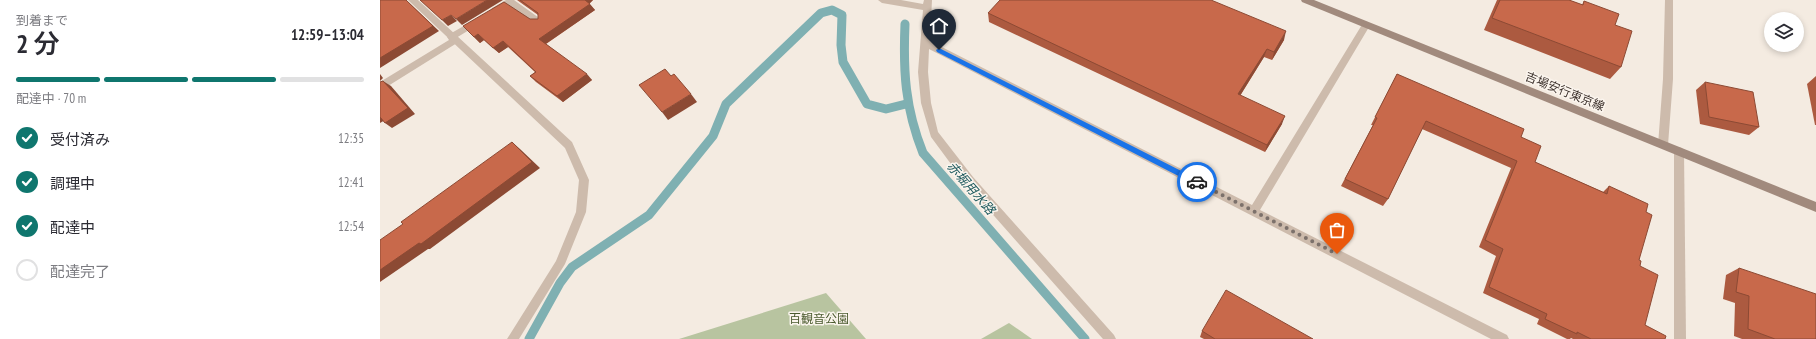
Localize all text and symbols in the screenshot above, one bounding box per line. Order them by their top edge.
pin [922,9,956,50]
text: 到着まで [16,12,68,29]
map controls [1764,12,1804,52]
button: layers [1764,12,1804,52]
icon: home [928,15,950,37]
text: 12:59–13:04 [291,25,364,44]
text: 2 分 [16,27,60,60]
street label: 吉場安行東京線 [1523,68,1607,114]
text: 配達中 · 70 m [16,90,86,107]
icon: check [16,127,38,149]
text: 受付済み [50,130,110,149]
text: 12:35 [338,130,364,147]
water label: 赤堀用水路 [943,158,999,219]
courier [1177,162,1217,202]
icon: check [16,171,38,193]
icon: car [1186,171,1208,193]
text: 調理中 [50,174,95,193]
text: 12:41 [338,174,364,191]
pin [1320,213,1354,254]
icon: check [16,215,38,237]
text: 配達中 [50,218,95,237]
text: 12:54 [338,218,364,235]
icon: bag [1326,219,1348,241]
text: 配達完了 [50,262,110,281]
park label: 百観音公園 [789,311,849,326]

